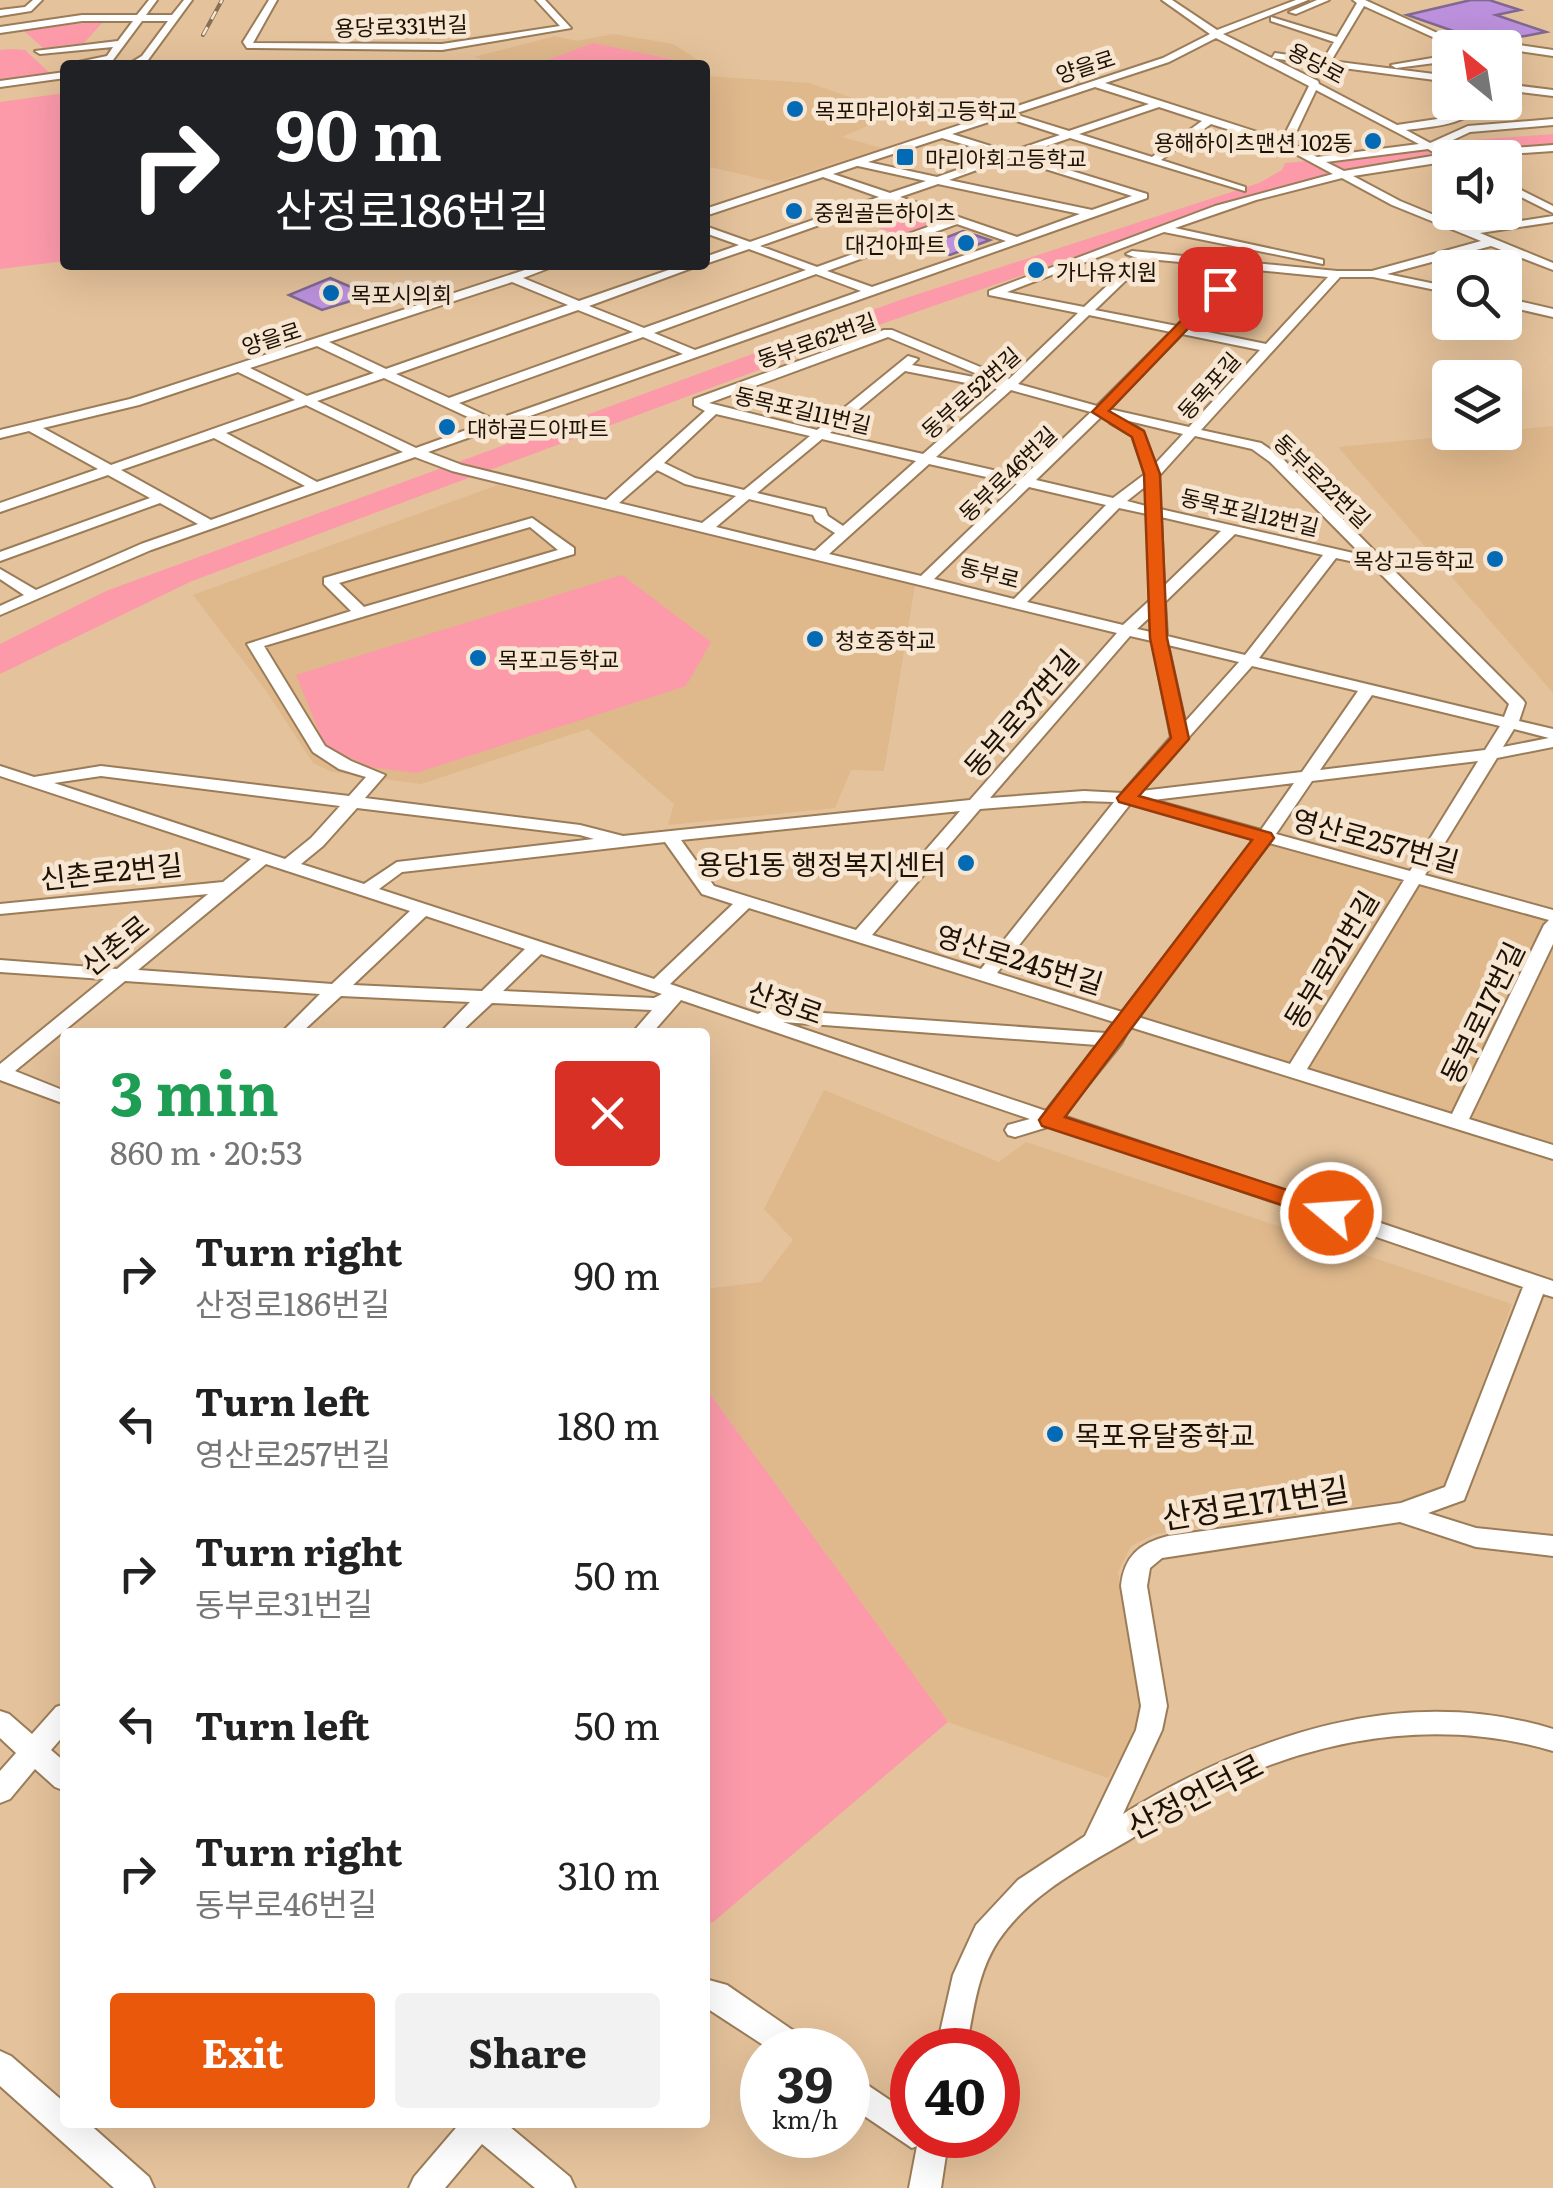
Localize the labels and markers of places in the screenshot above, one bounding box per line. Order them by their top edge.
place label: 목포마리아회고등학교 [815,93,1017,126]
marker: 목포마리아회고등학교 [784,98,806,120]
place label: 용해하이츠맨션 102동 [1154,125,1353,158]
marker: 용해하이츠맨션 102동 [1362,130,1384,152]
place label: 마리아회고등학교 [925,141,1087,174]
marker: 마리아회고등학교 [894,146,916,168]
place label: 중원골든하이츠 [814,195,956,228]
marker: 중원골든하이츠 [783,200,805,222]
place label: 대건아파트 [845,227,946,260]
marker: 대건아파트 [955,232,977,254]
pin [1178,247,1263,332]
place label: 가나유치원 [1056,254,1157,287]
marker: 가나유치원 [1025,259,1047,281]
place label: 목포시의회 [351,277,452,310]
marker: 목포시의회 [320,282,342,304]
place label: 대하골드아파트 [467,411,609,444]
marker: 대하골드아파트 [436,416,458,438]
place label: 목상고등학교 [1354,543,1475,576]
marker: 목상고등학교 [1484,548,1506,570]
place label: 청호중학교 [835,623,936,656]
marker: 청호중학교 [804,628,826,650]
place label: 목포고등학교 [498,642,619,675]
marker: 목포고등학교 [467,647,489,669]
place label: 용당1동 행정복지센터 [697,842,946,884]
marker: 용당1동 행정복지센터 [955,852,977,874]
place label: 목포유달중학교 [1075,1413,1255,1455]
marker: 목포유달중학교 [1044,1423,1066,1445]

